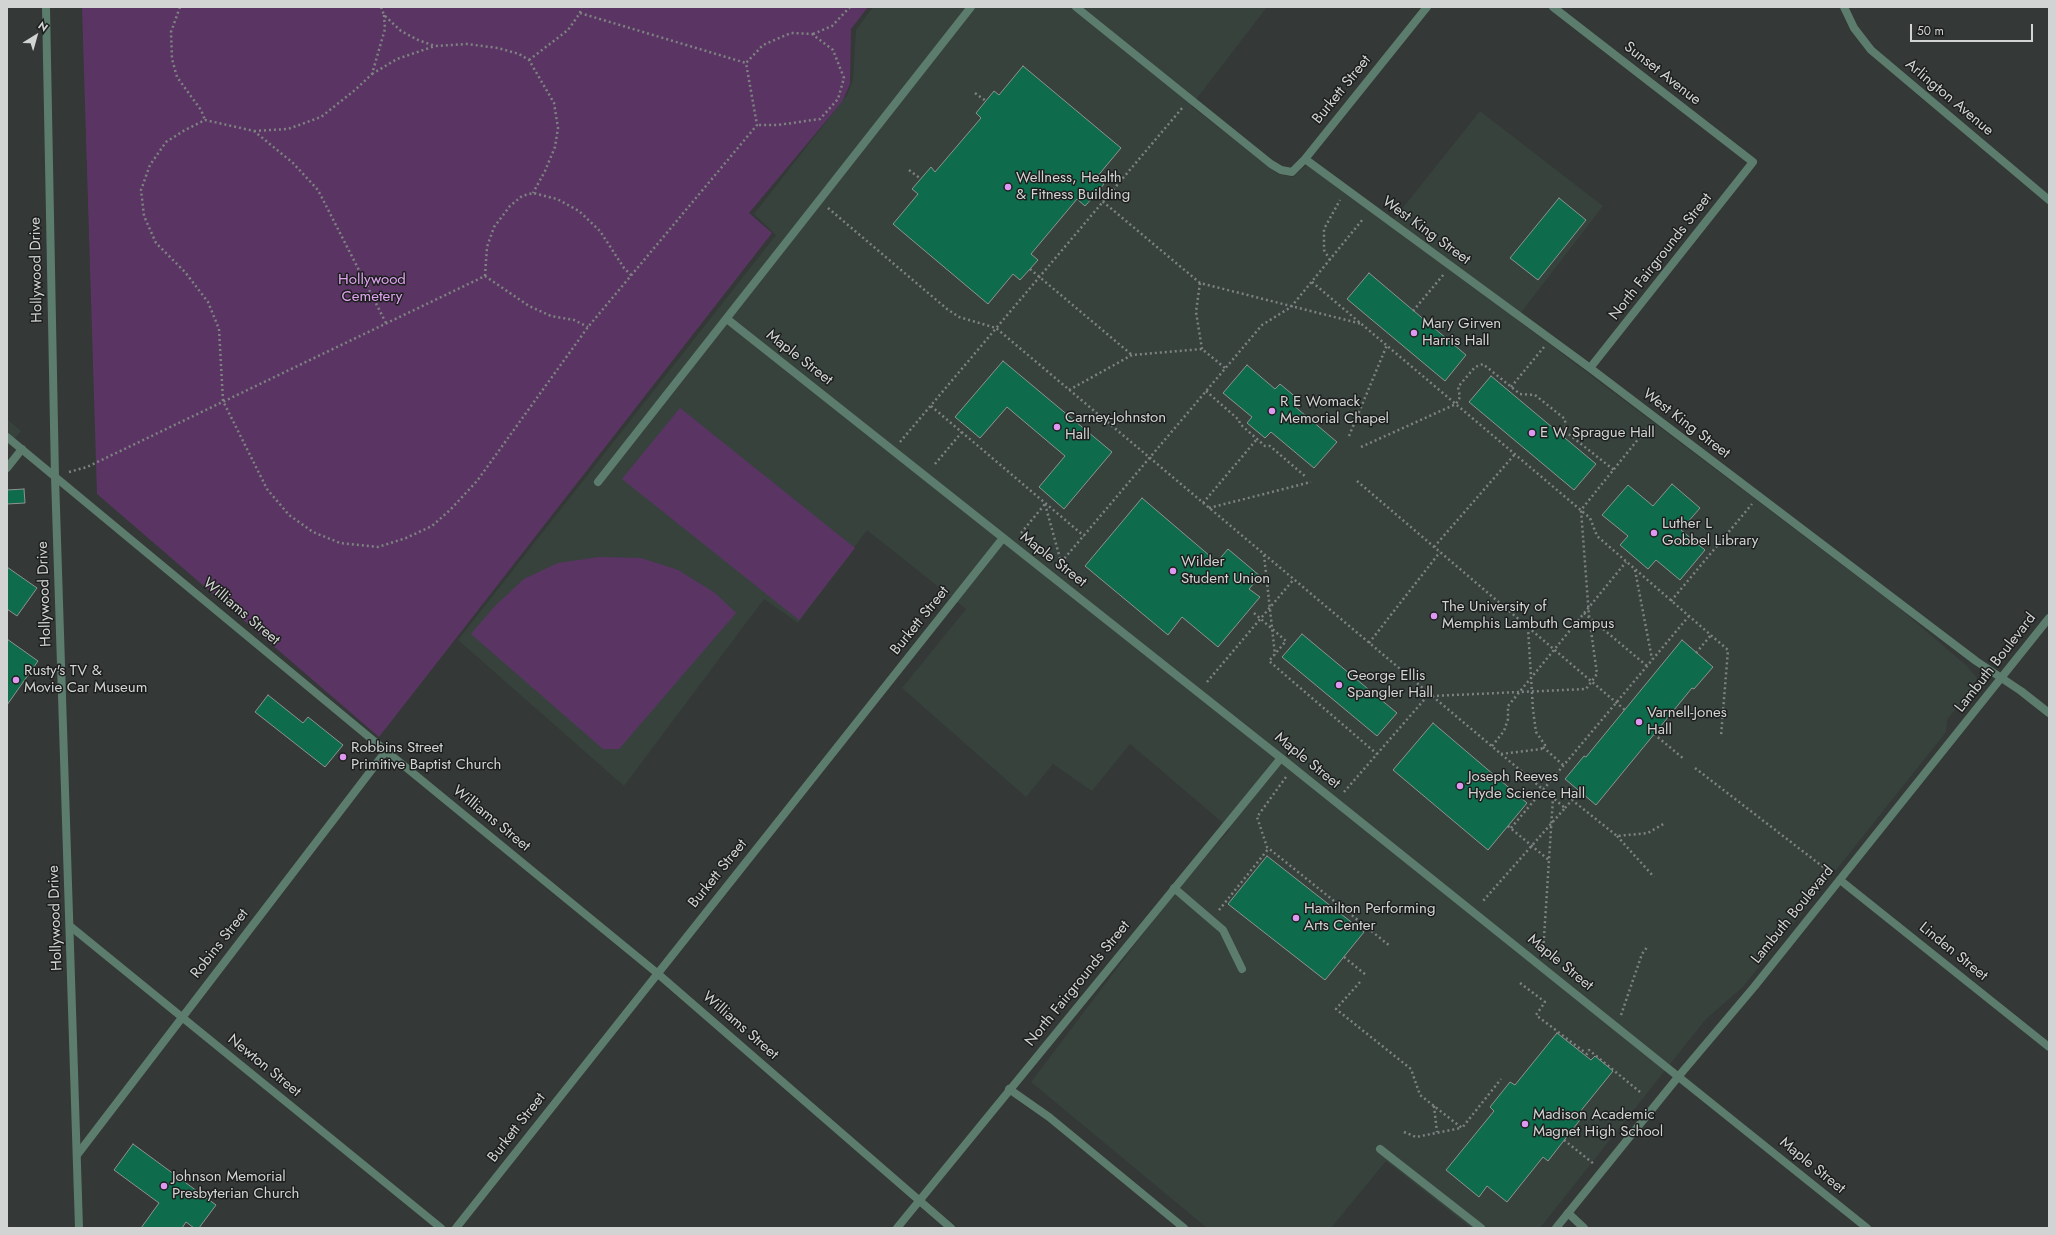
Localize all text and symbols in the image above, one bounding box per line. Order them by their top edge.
north arrow [16,16,56,56]
scale bar [1912,16,2035,42]
text: N [35,17,52,35]
text: 50 m [1917,22,1944,40]
street label: Sunset Avenue [1620,38,1704,110]
street label: Burkett Street [1309,52,1375,128]
street label: Arlington Avenue [1901,56,1997,140]
place label: Wellness, Health & Fitness Building [1016,169,1130,204]
marker: Wellness, Health & Fitness Building [1003,182,1013,192]
street label: North Fairgrounds Street [1606,190,1716,324]
street label: West King Street [1378,193,1474,269]
street label: Hollywood Drive [27,217,47,323]
park label: Hollywood Cemetery [338,271,406,306]
place label: Mary Girven Harris Hall [1422,315,1501,350]
street label: Maple Street [762,326,836,390]
marker: Mary Girven Harris Hall [1409,328,1419,338]
street label: West King Street [1639,385,1733,463]
place label: R E Womack Memorial Chapel [1280,393,1389,428]
marker: R E Womack Memorial Chapel [1267,406,1277,416]
place label: Carney-Johnston Hall [1065,409,1166,444]
marker: Carney-Johnston Hall [1052,422,1062,432]
place label: E W Sprague Hall [1540,424,1655,442]
marker: E W Sprague Hall [1527,428,1537,438]
place label: Luther L Gobbel Library [1662,515,1758,550]
street label: Maple Street [1016,528,1090,592]
marker: Luther L Gobbel Library [1649,528,1659,538]
street label: Hollywood Drive [34,541,56,647]
place label: Wilder Student Union [1181,553,1270,588]
marker: Wilder Student Union [1168,566,1178,576]
street label: Williams Street [199,575,283,649]
street label: Burkett Street [887,583,953,659]
place label: The University of Memphis Lambuth Campus [1442,598,1614,633]
street label: Lambuth Boulevard [1952,610,2040,716]
marker: The University of Memphis Lambuth Campus [1429,611,1439,621]
place label: Rusty's TV & Movie Car Museum [24,662,147,697]
place label: George Ellis Spangler Hall [1347,667,1433,702]
marker: Rusty's TV & Movie Car Museum [11,675,21,685]
marker: George Ellis Spangler Hall [1334,680,1344,690]
place label: Varnell-Jones Hall [1647,704,1727,739]
marker: Varnell-Jones Hall [1634,717,1644,727]
street label: Maple Street [1270,729,1344,793]
place label: Robbins Street Primitive Baptist Church [351,739,501,774]
marker: Robbins Street Primitive Baptist Church [338,752,348,762]
place label: Joseph Reeves Hyde Science Hall [1468,768,1585,803]
marker: Joseph Reeves Hyde Science Hall [1455,781,1465,791]
street label: Williams Street [448,782,534,856]
street label: Burkett Street [685,836,751,912]
street label: Lambuth Boulevard [1748,862,1838,968]
street label: Hollywood Drive [45,865,67,971]
place label: Hamilton Performing Arts Center [1304,900,1435,935]
street label: Robins Street [187,906,253,982]
marker: Hamilton Performing Arts Center [1291,913,1301,923]
street label: North Fairgrounds Street [1022,918,1134,1050]
street label: Linden Street [1915,919,1991,985]
street label: Maple Street [1523,931,1597,995]
street label: Williams Street [698,988,782,1064]
street label: Newton Street [224,1031,304,1101]
street label: Burkett Street [484,1090,550,1166]
place label: Madison Academic Magnet High School [1533,1106,1663,1141]
marker: Madison Academic Magnet High School [1520,1119,1530,1129]
street label: Maple Street [1775,1134,1849,1198]
place label: Johnson Memorial Presbyterian Church [172,1168,299,1203]
marker: Johnson Memorial Presbyterian Church [159,1181,169,1191]

